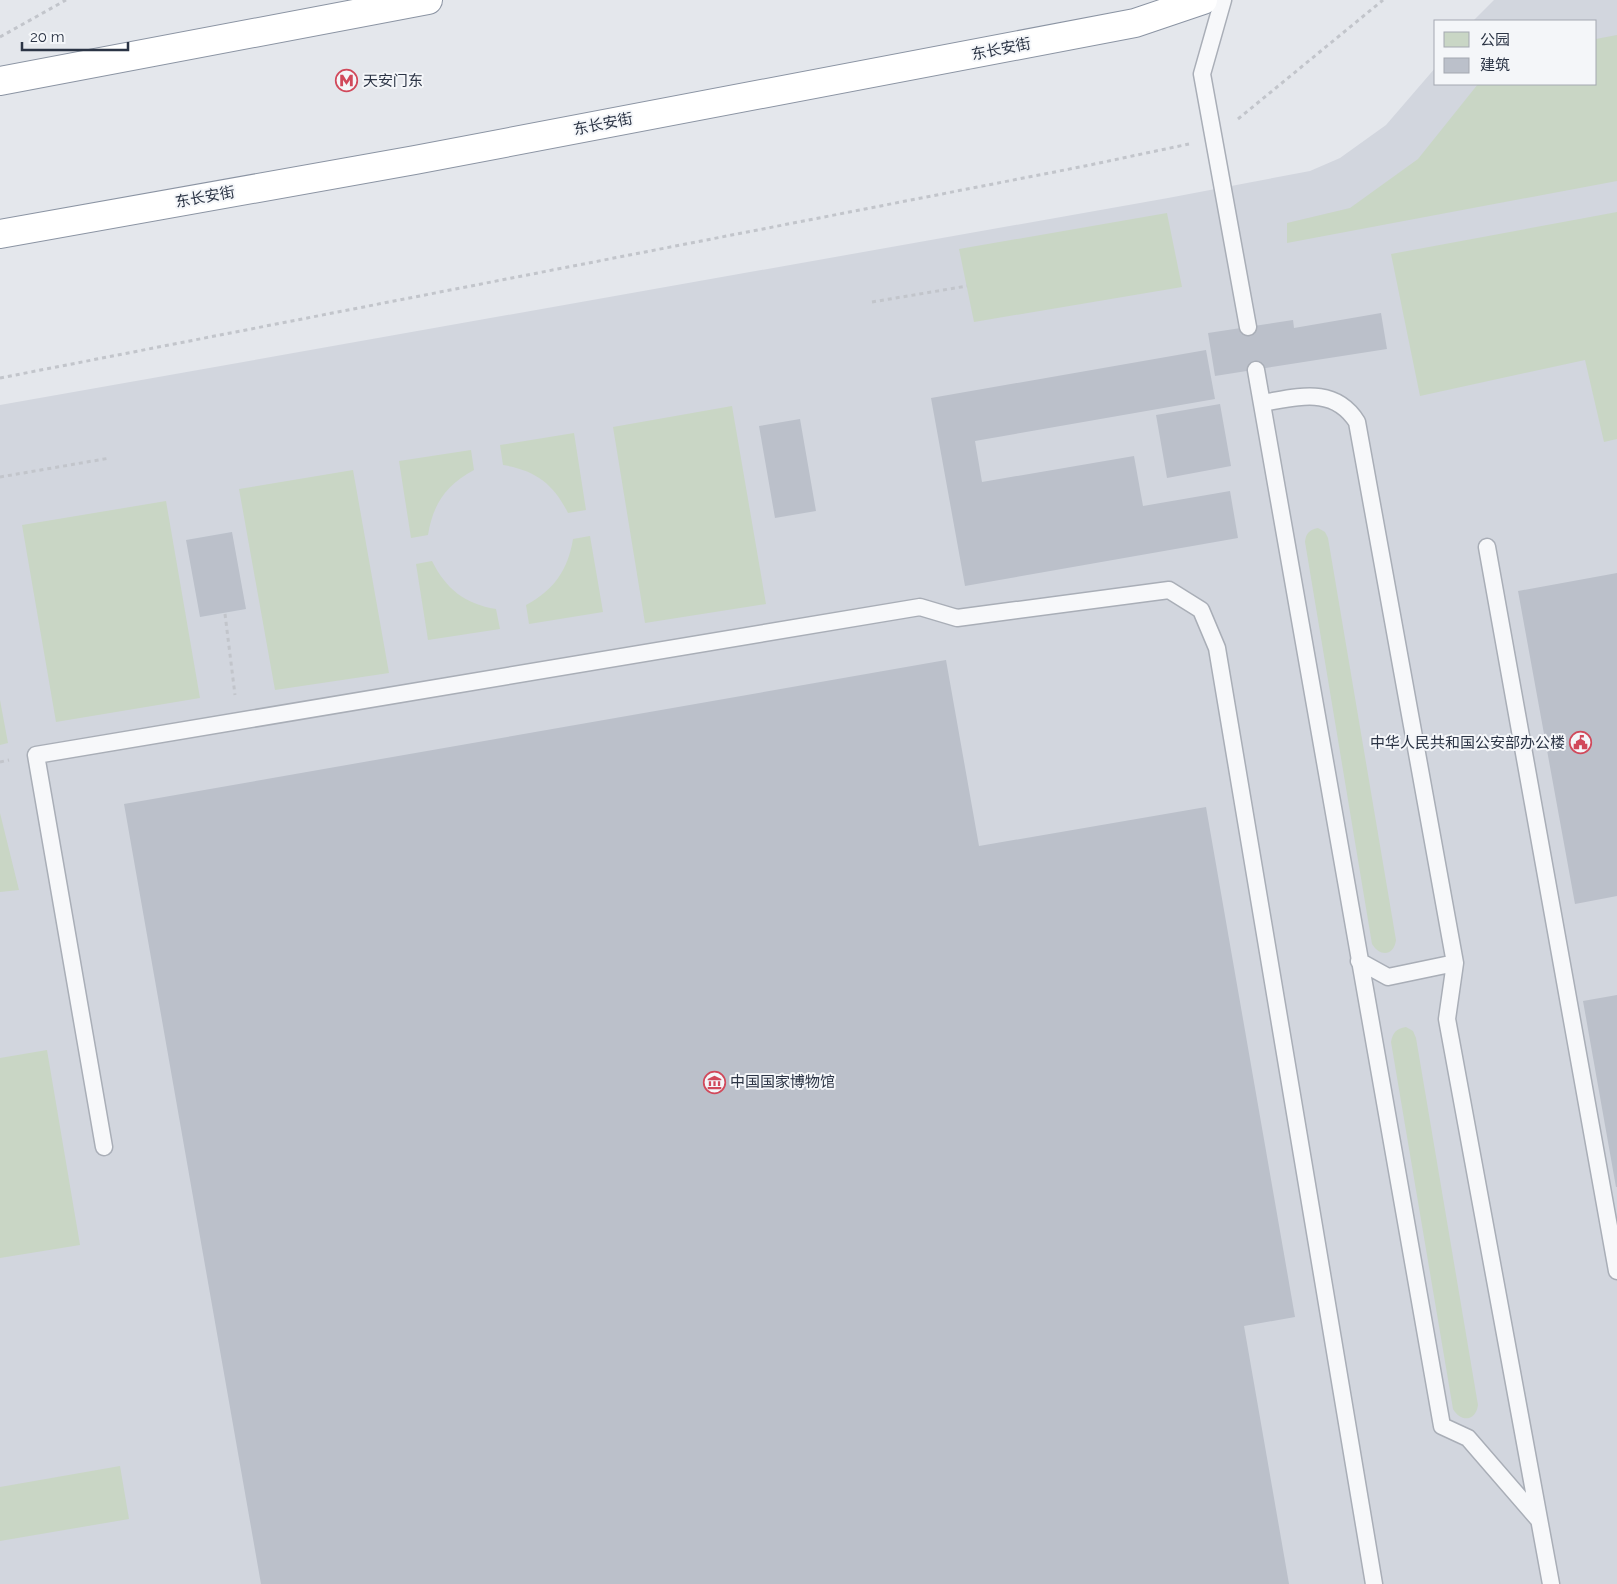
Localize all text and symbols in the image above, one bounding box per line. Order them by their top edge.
scale bar [22,20,129,52]
legend [1434,20,1597,85]
text: 20 m [30,28,65,46]
text: 公园 [1480,31,1510,49]
street label: 东长安街 [970,34,1032,64]
text: 建筑 [1480,56,1510,74]
metro station icon: 天安门东 [335,69,359,93]
place label: 天安门东 [363,72,423,90]
street label: 东长安街 [572,109,634,139]
street label: 东长安街 [174,183,236,211]
public building icon: 中华人民共和国公安部办公楼 [1569,731,1593,755]
place label: 中华人民共和国公安部办公楼 [1370,734,1565,752]
museum icon: 中国国家博物馆 [702,1070,726,1094]
place label: 中国国家博物馆 [730,1073,835,1091]

